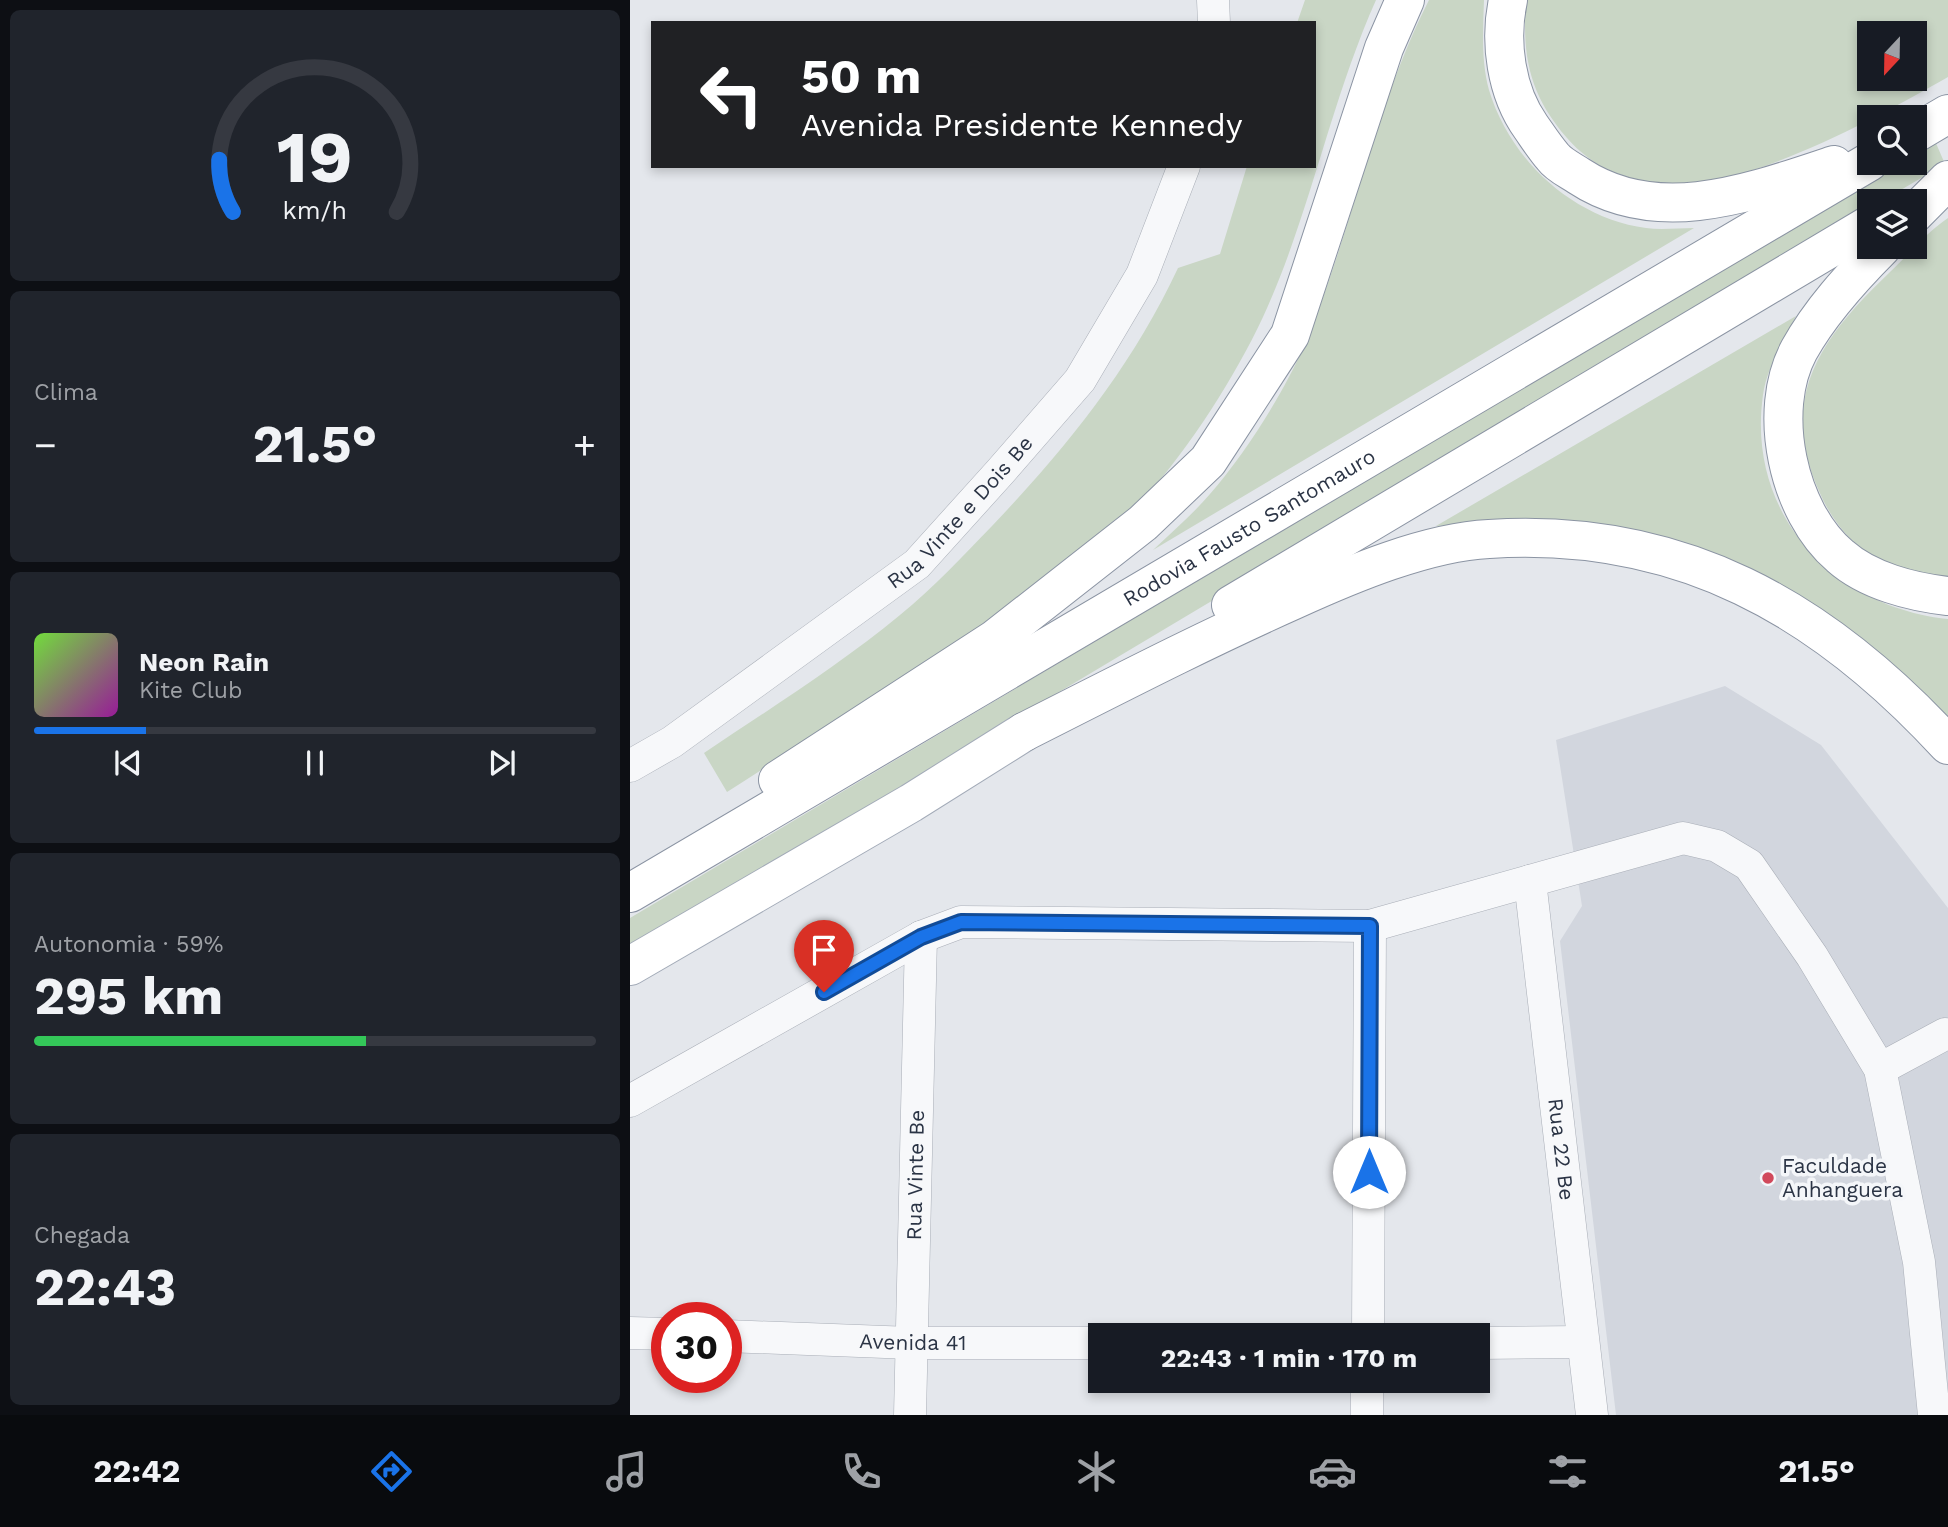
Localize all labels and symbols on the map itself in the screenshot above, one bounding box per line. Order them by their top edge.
north arrow [1857,21,1927,91]
street label: Rua Vinte e Dois Be [882,431,1038,594]
street label: Rodovia Fausto Santomauro [1118,443,1380,611]
pin [794,920,854,992]
street label: Rua 22 Be [1543,1097,1580,1202]
street label: Rua Vinte Be [901,1109,929,1241]
position arrow [1332,1135,1406,1209]
place label: Faculdade Anhanguera [1782,1153,1903,1202]
marker: Faculdade Anhanguera [1760,1170,1776,1186]
speed limit sign: 30 [651,1302,742,1393]
street label: Avenida 41 [859,1328,967,1355]

